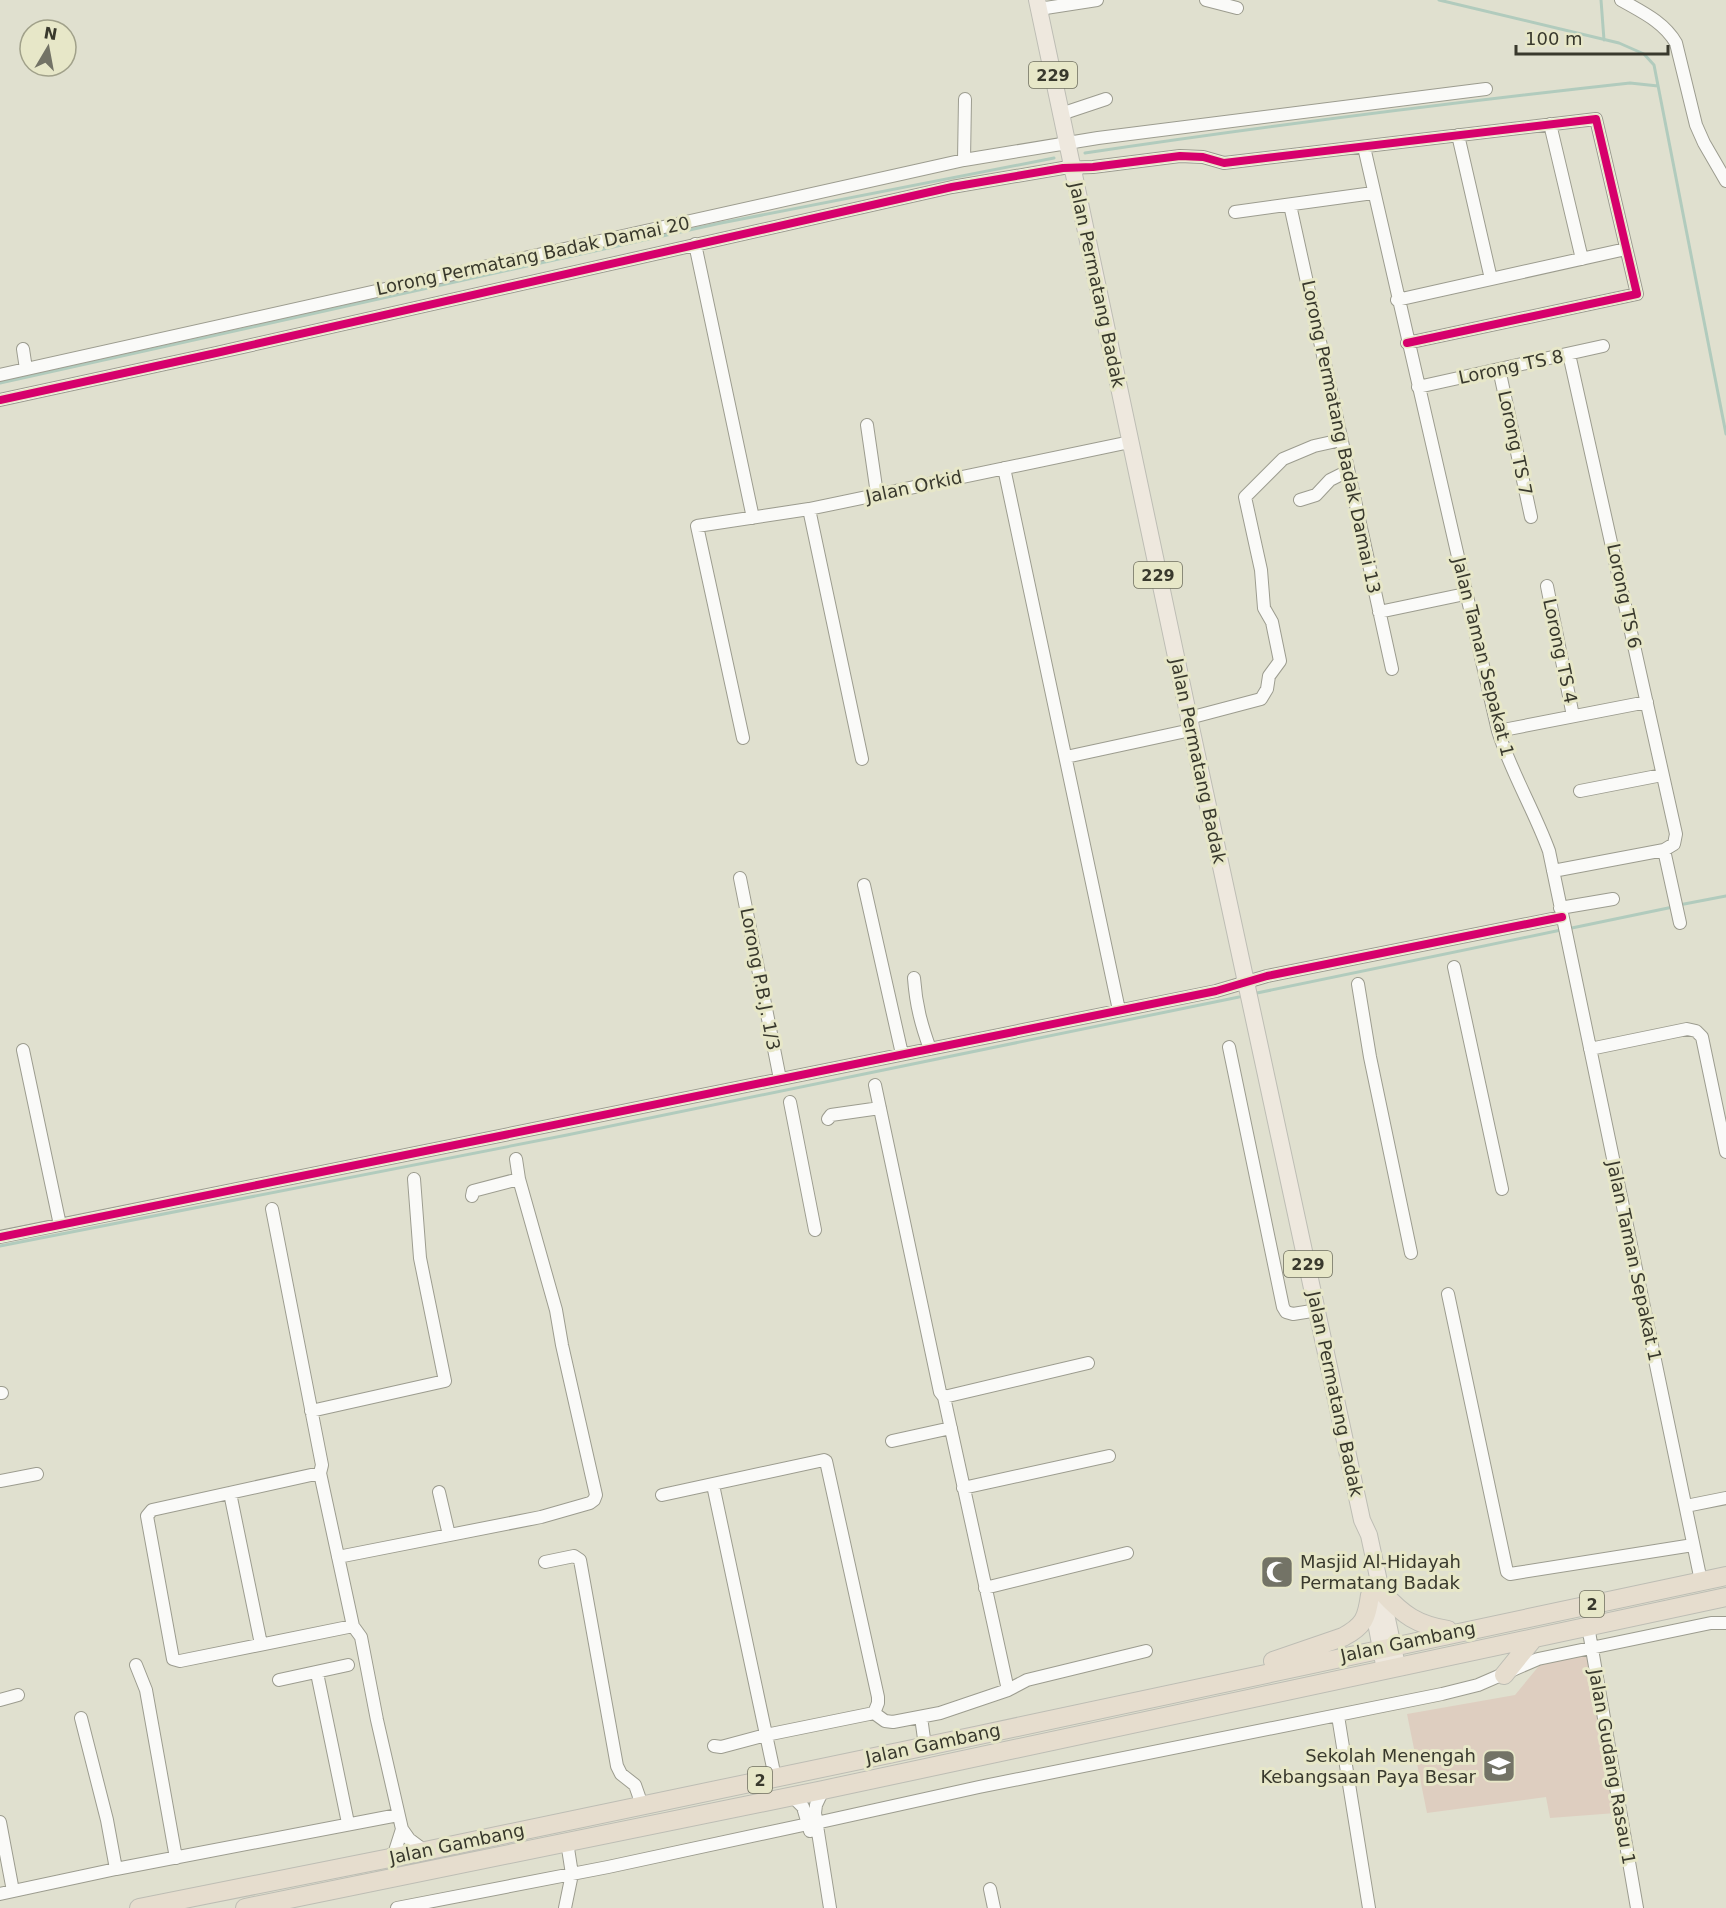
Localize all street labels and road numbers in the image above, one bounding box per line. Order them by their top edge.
road number: 229 [1029,62,1077,88]
street label: Jalan Permatang Badak [1065,179,1130,390]
street label: Lorong Permatang Badak Damai 20 [374,212,692,299]
street label: Lorong Permatang Badak Damai 13 [1298,278,1385,596]
street label: Lorong TS 8 [1456,345,1565,388]
street label: Lorong TS 7 [1494,388,1537,497]
street label: Jalan Orkid [863,466,964,507]
street label: Lorong TS 6 [1603,541,1646,650]
street label: Jalan Taman Sepakat 1 [1448,554,1518,759]
road number: 229 [1134,562,1182,588]
street label: Lorong TS 4 [1539,596,1582,705]
street label: Jalan Permatang Badak [1166,655,1231,866]
street label: Lorong P.B.J. 1/3 [736,906,785,1052]
street label: Jalan Taman Sepakat 1 [1603,1158,1666,1363]
road number: 229 [1284,1251,1332,1277]
street label: Jalan Permatang Badak [1303,1288,1368,1499]
road number: 2 [1580,1591,1604,1617]
street label: Jalan Gambang [1338,1617,1477,1666]
street label: Jalan Gudang Rasau 1 [1585,1667,1640,1866]
street label: Jalan Gambang [863,1719,1002,1768]
road number: 2 [748,1767,772,1793]
street label: Jalan Gambang [387,1819,526,1868]

